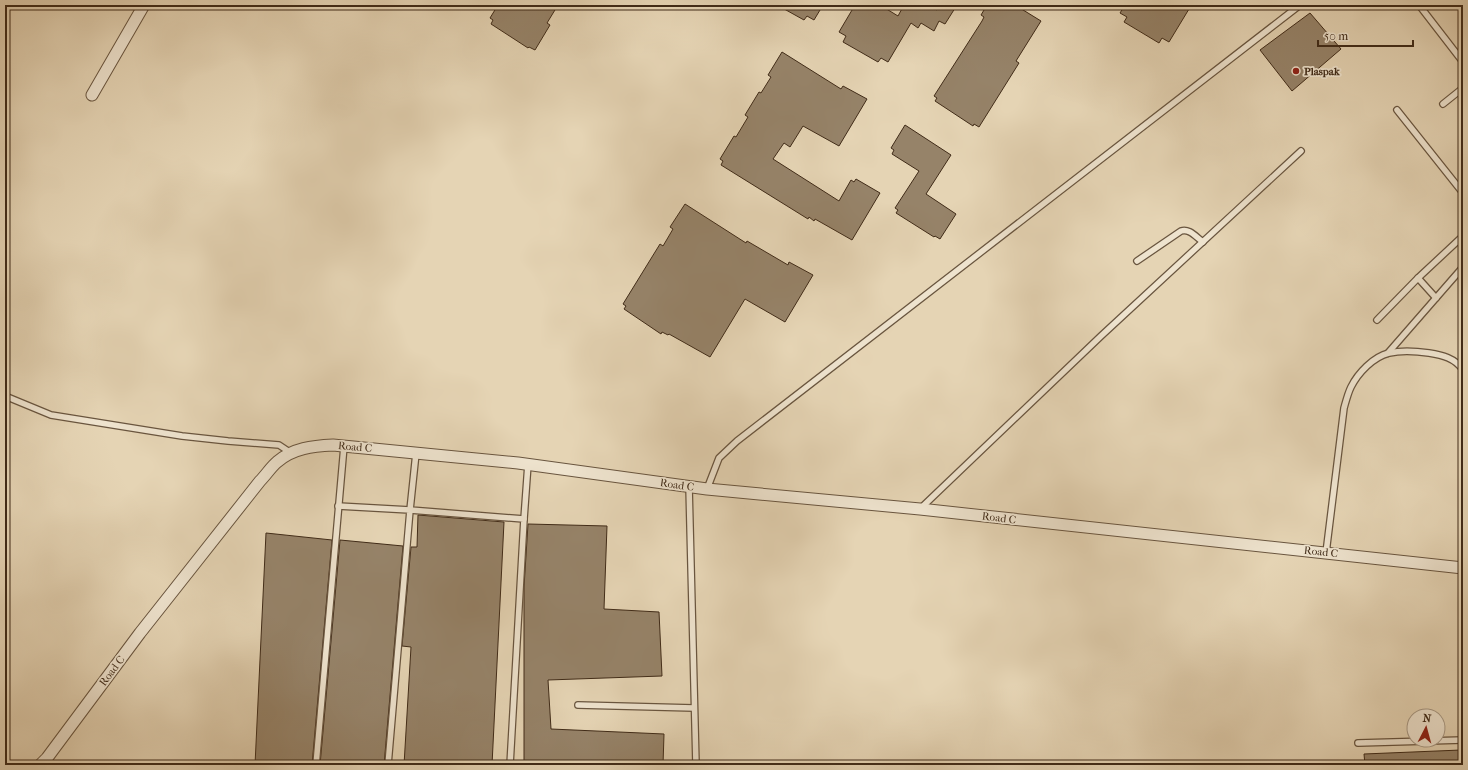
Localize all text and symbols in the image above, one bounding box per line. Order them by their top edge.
scale bar [1318,22,1413,48]
text: 50 m [1324,29,1348,43]
place label: Plaspak [1304,65,1340,78]
marker: Plaspak [1291,66,1301,76]
street label: Road C [337,439,373,455]
street label: Road C [659,476,695,494]
street label: Road C [981,509,1017,527]
street label: Road C [1303,544,1339,560]
street label: Road C [96,653,128,689]
north arrow [1406,708,1446,748]
text: N [1422,712,1432,726]

